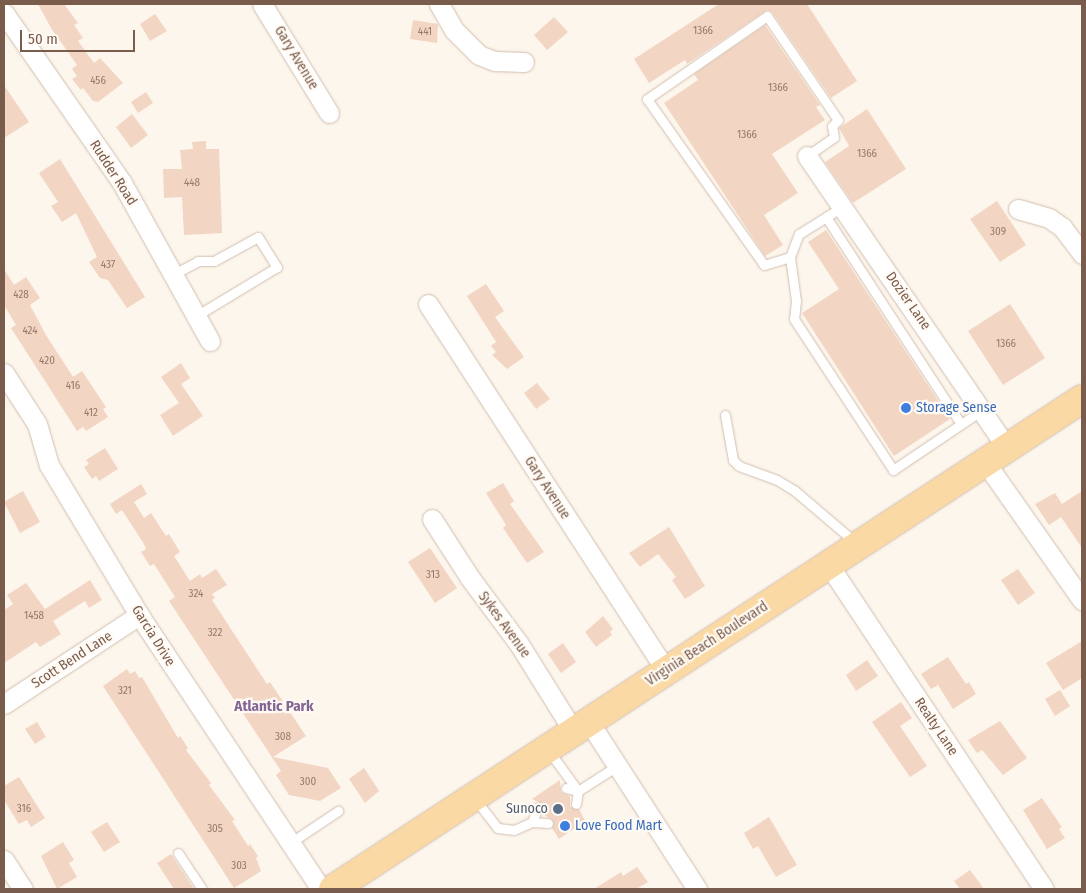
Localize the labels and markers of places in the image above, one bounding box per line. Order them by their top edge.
place label: Storage Sense [916,400,997,416]
marker: Storage Sense [900,402,912,414]
place label: Sunoco [506,801,548,817]
marker: Sunoco [552,803,564,815]
place label: Love Food Mart [575,818,662,834]
marker: Love Food Mart [559,820,571,832]

